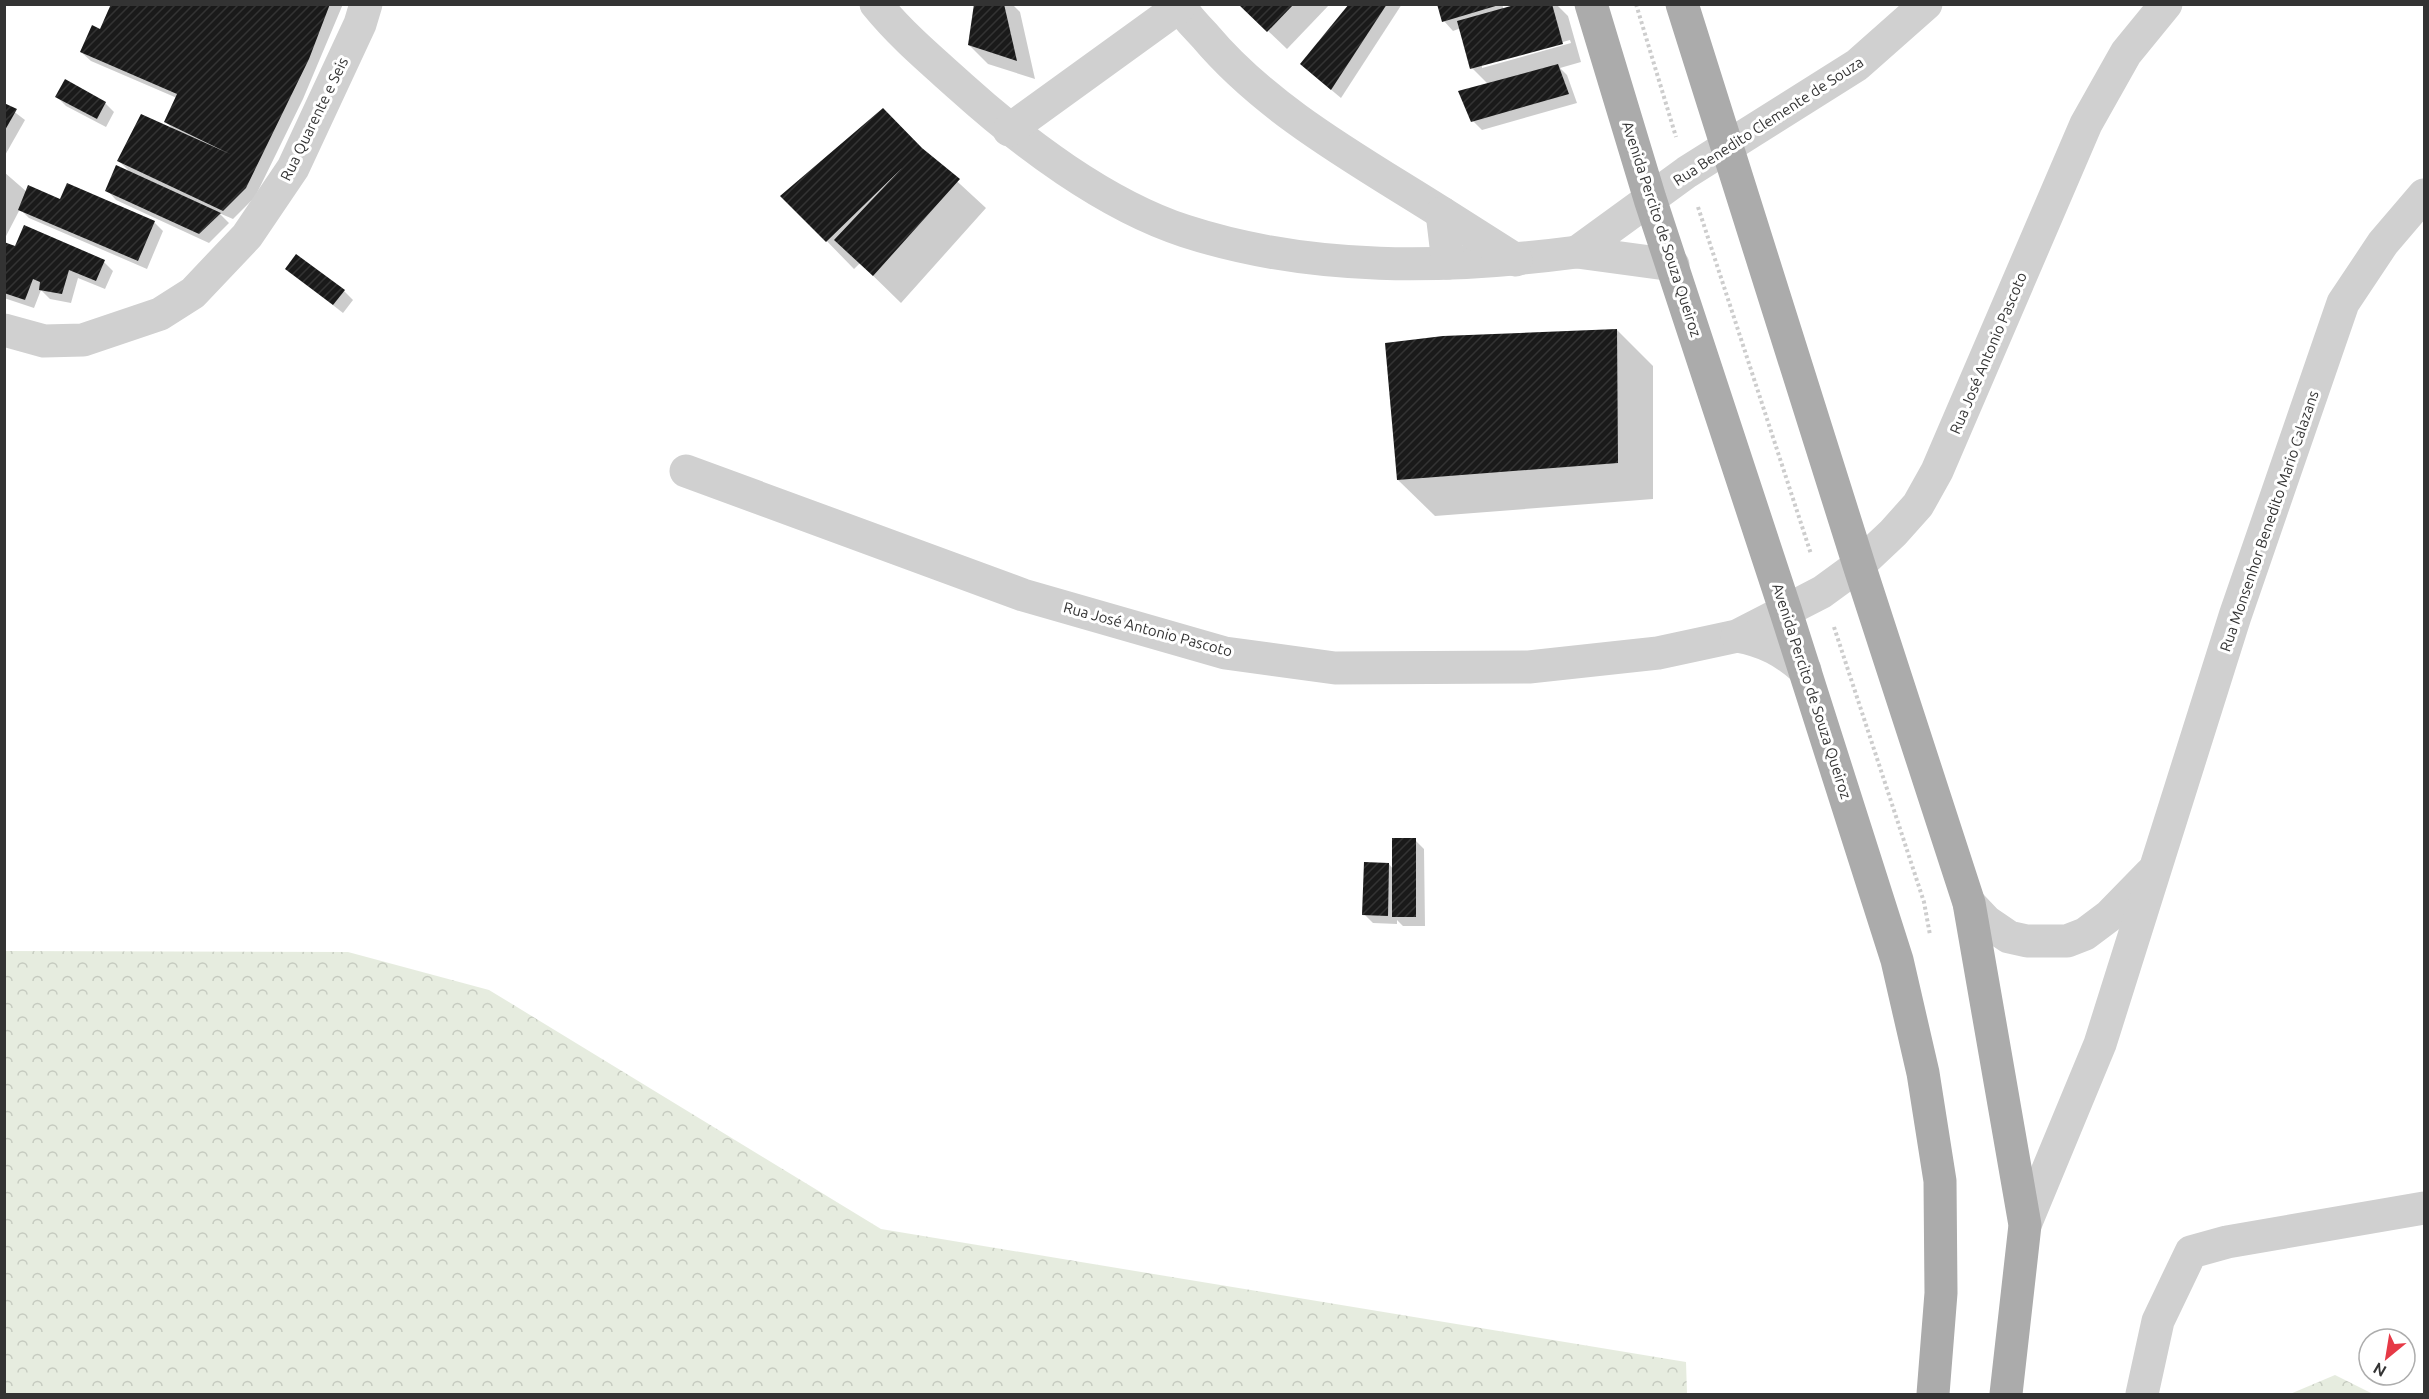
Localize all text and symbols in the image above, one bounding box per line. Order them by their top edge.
street label: Rua Benedito Clemente de Souza [1670,53,1866,189]
street label: Rua Quarente e Seis [277,55,351,183]
street label: Avenida Percito de Souza Queiroz [1619,119,1705,339]
street label: Rua José Antonio Pascoto [1946,269,2030,437]
street label: Rua Monsenhor Benedito Mario Calazans [2216,388,2322,654]
street label: Avenida Percito de Souza Queiroz [1769,581,1855,801]
street label: Rua José Antonio Pascoto [1062,598,1234,660]
north arrow [2357,1327,2417,1387]
text: N [2370,1359,2389,1381]

